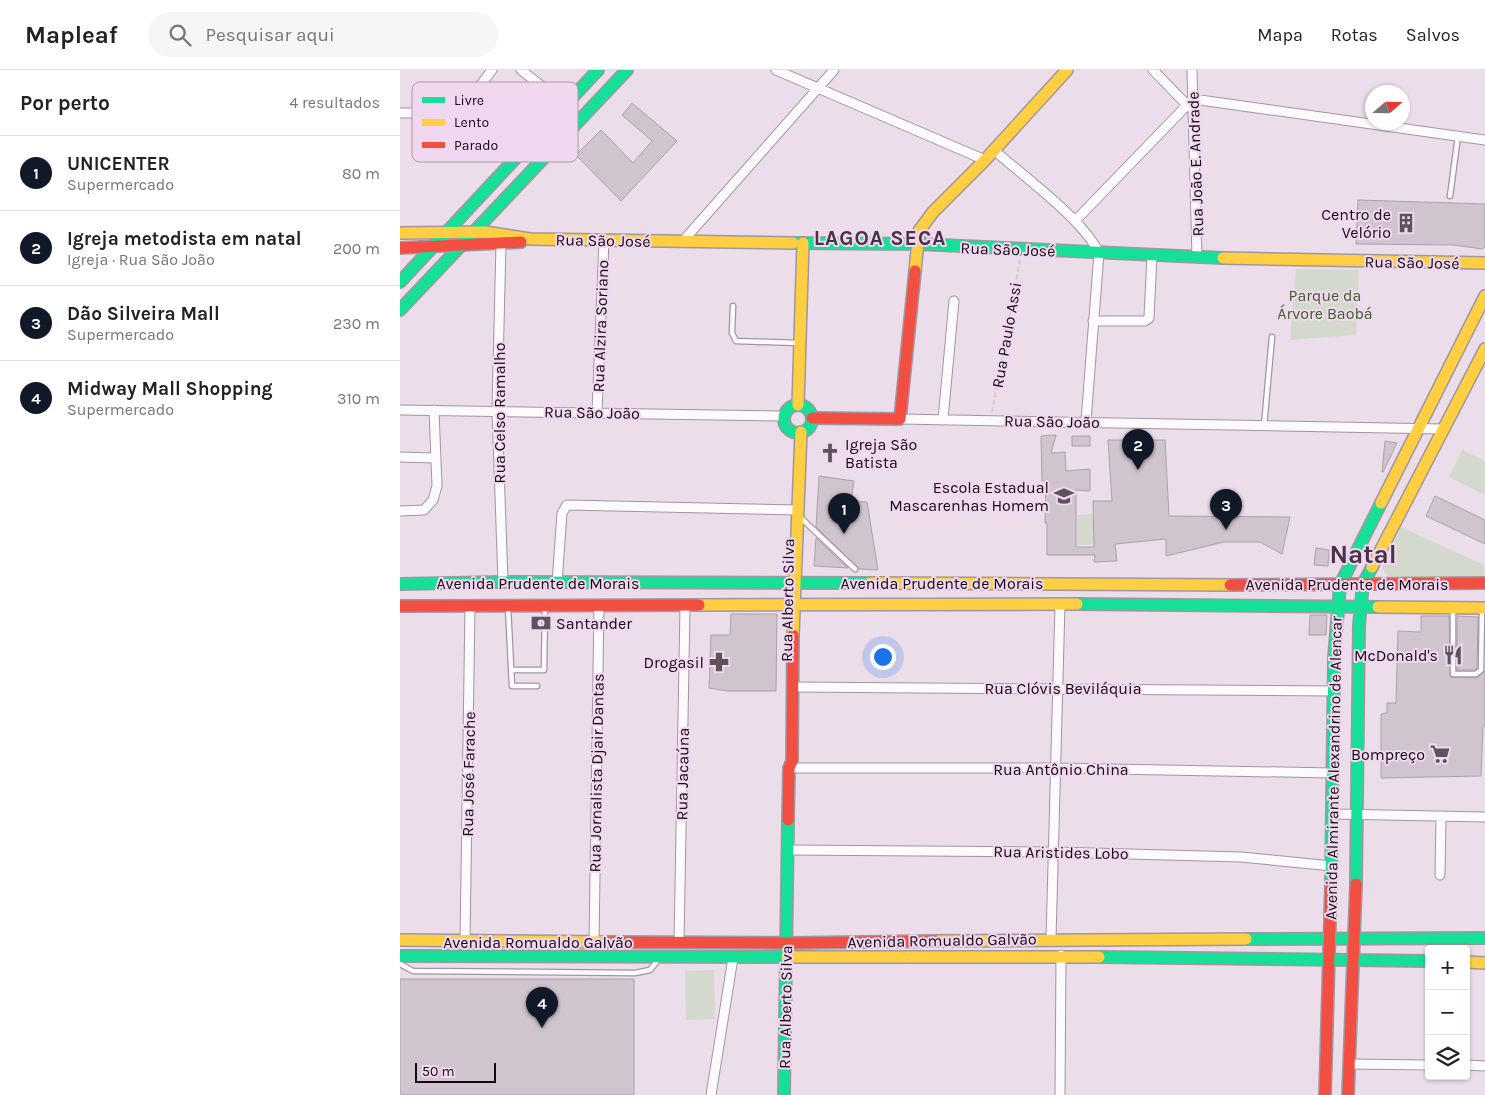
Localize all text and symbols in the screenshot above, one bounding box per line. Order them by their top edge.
search box [148,12,498,57]
text: Mapleaf [25,21,118,49]
icon: search [166,21,194,49]
text: Pesquisar aqui [206,24,335,46]
text: Mapa [1257,24,1303,46]
text: Rotas [1331,24,1378,46]
text: Salvos [1406,24,1460,46]
legend [412,82,578,162]
north arrow [1365,85,1410,130]
text: Por perto [20,91,110,115]
street label: Rua João E. Andrade [1183,91,1208,237]
text: Livre [454,92,484,109]
text: 4 resultados [289,93,380,112]
text: Lento [454,114,489,131]
text: Parado [454,137,498,154]
text: UNICENTER [67,153,170,175]
text: 1 [33,164,39,183]
text: 80 m [342,164,380,183]
text: Supermercado [67,175,174,194]
place label: Centro de Velório [1321,205,1391,242]
building icon: Centro de Velório [1395,212,1417,234]
district label: LAGOA SECA [814,226,946,250]
text: Igreja metodista em natal [67,228,302,250]
street label: Rua São José [555,230,651,251]
street label: Rua São José [960,238,1056,261]
text: 2 [31,239,41,258]
text: 200 m [333,239,380,258]
text: Igreja · Rua São João [67,250,215,269]
street label: Rua São José [1364,252,1460,273]
street label: Rua Alzira Soriano [589,259,612,393]
street label: Rua Paulo Assi [988,281,1025,390]
park label: Parque da Árvore Baobá [1277,286,1373,323]
text: Dão Silveira Mall [67,303,220,325]
text: 3 [31,314,41,333]
text: 230 m [333,314,380,333]
text: Supermercado [67,325,174,344]
street label: Rua Celso Ramalho [490,343,509,483]
text: Midway Mall Shopping [67,378,273,400]
text: 4 [31,389,41,408]
text: 310 m [337,389,380,408]
text: Supermercado [67,400,174,419]
street label: Rua São João [544,402,640,423]
street label: Rua São João [1004,411,1100,432]
pin: 2 [1122,429,1154,470]
place label: Igreja São Batista [845,435,917,472]
church icon: Igreja São Batista [819,442,841,464]
place label: Escola Estadual Mascarenhas Homem [889,478,1049,515]
school or university icon: Escola Estadual Mascarenhas Homem [1053,485,1075,507]
pin: 3 [1210,489,1242,530]
pin: 1 [828,493,860,534]
street label: Rua Alberto Silva [777,538,798,662]
district label: Natal [1329,539,1397,570]
street label: Avenida Prudente de Morais [437,574,639,593]
street label: Avenida Prudente de Morais [841,574,1043,593]
street label: Avenida Prudente de Morais [1246,575,1448,594]
bank icon: Santander [530,612,552,634]
place label: Santander [556,614,632,633]
street label: Avenida Almirante Alexandrino de Alencar [1321,616,1346,920]
your location [870,644,896,670]
restaurant icon: McDonald's [1442,644,1464,666]
place label: McDonald's [1354,646,1438,665]
pharmacy icon: Drogasil [708,651,730,673]
place label: Drogasil [643,653,704,672]
street label: Rua Jornalista Djair Dantas [585,673,608,873]
street label: Rua Clóvis Beviláquia [984,679,1142,698]
street label: Rua José Farache [458,711,479,837]
street label: Rua Jacaúna [672,728,693,820]
supermarket icon: Bompreço [1429,743,1451,765]
place label: Bompreço [1351,745,1425,764]
street label: Rua Antônio China [993,760,1129,779]
street label: Rua Aristides Lobo [993,842,1129,863]
street label: Avenida Romualdo Galvão [847,929,1037,952]
street label: Avenida Romualdo Galvão [443,933,633,952]
street label: Rua Alberto Silva [775,945,796,1069]
map controls [1425,945,1470,1080]
button: + [1425,945,1470,990]
pin: 4 [526,987,558,1028]
button: − [1425,990,1470,1035]
button: layers [1425,1035,1470,1080]
scale bar [415,1060,496,1083]
text: 50 m [422,1063,455,1080]

